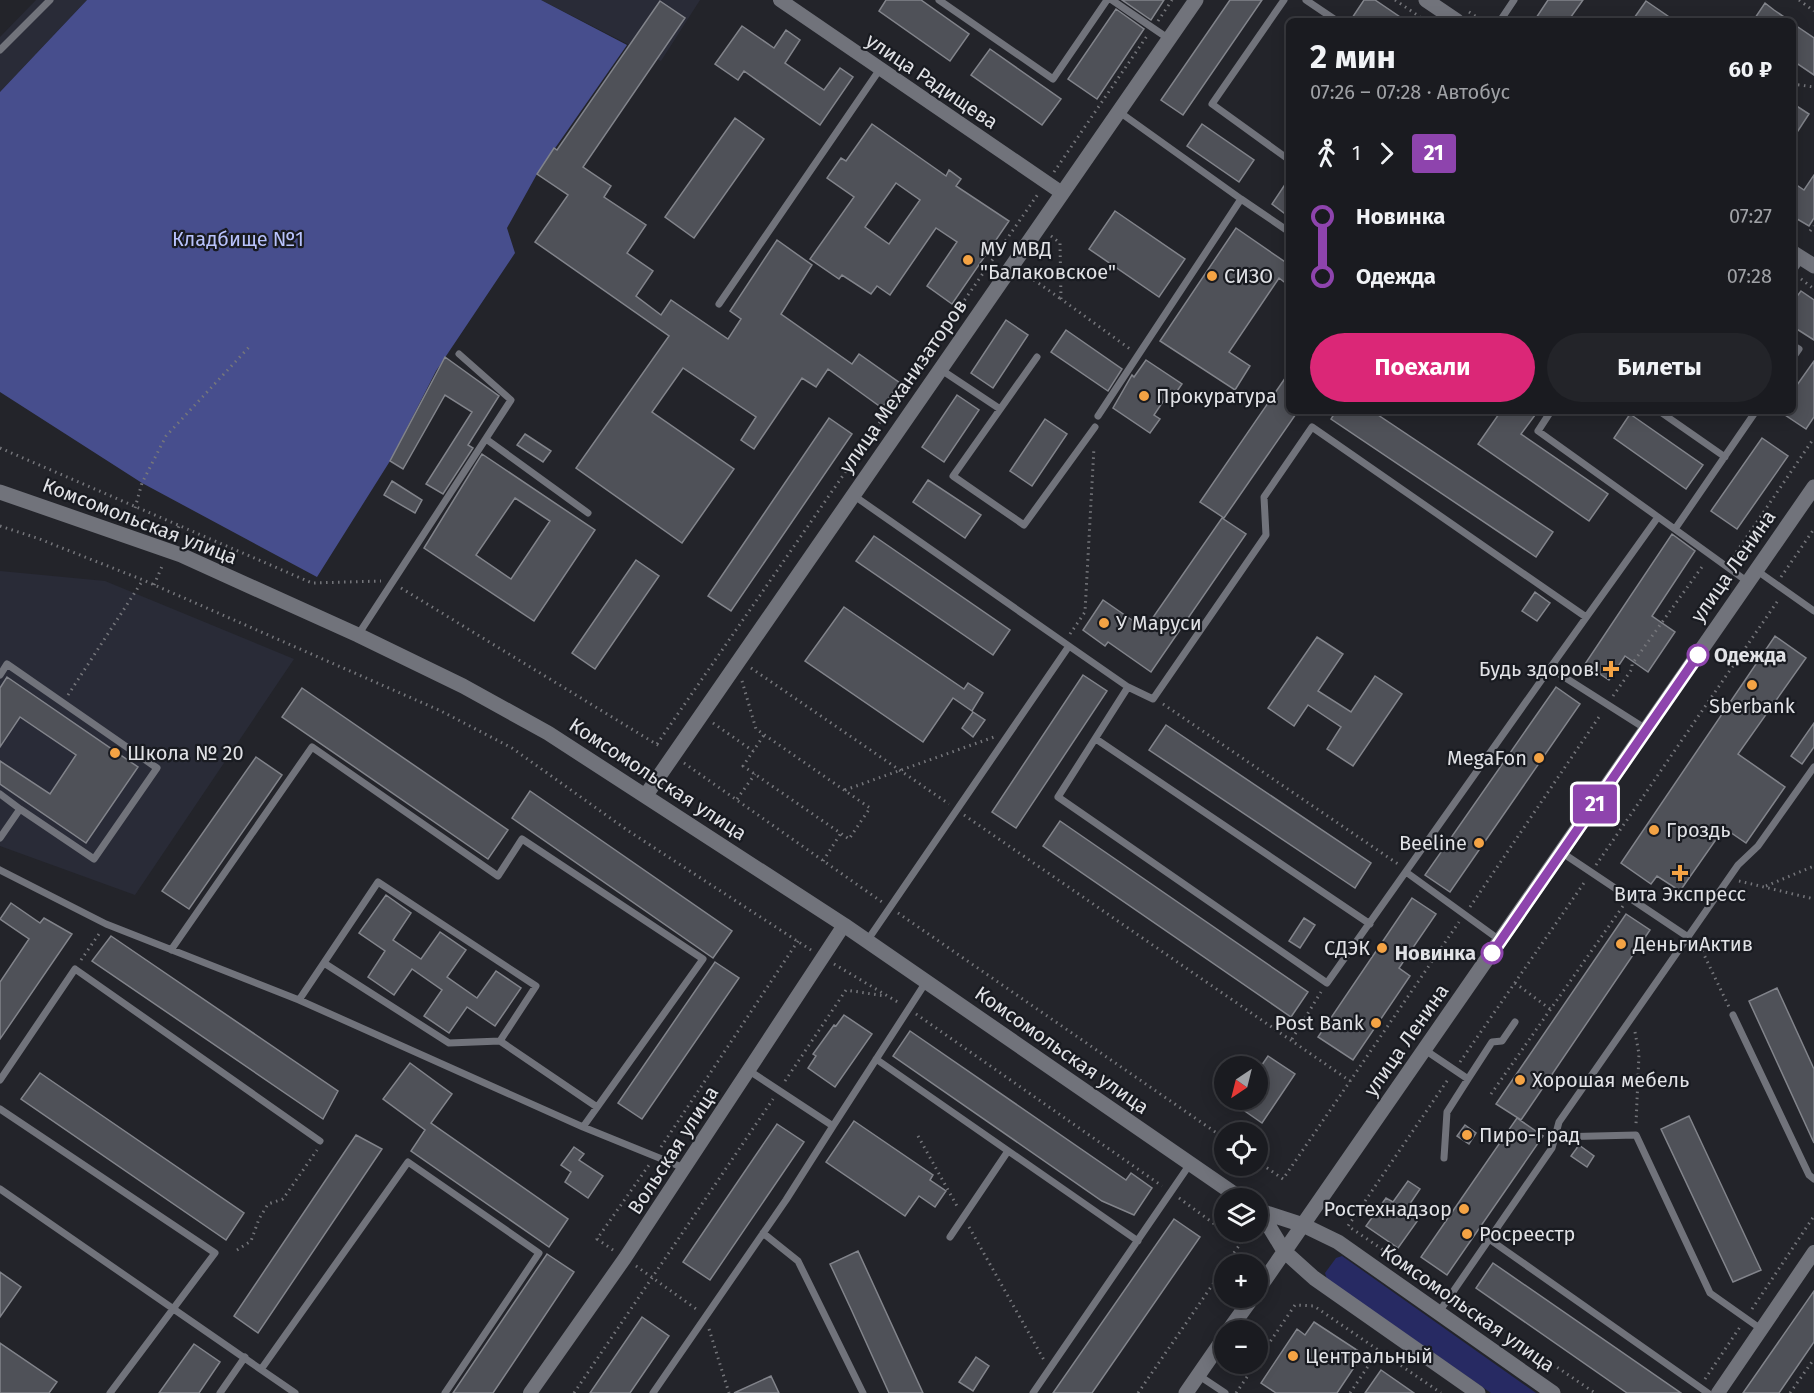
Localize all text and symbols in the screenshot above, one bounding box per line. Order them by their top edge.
street label: улица Радищева [861,28,1003,134]
text: 2 мин [1310,37,1396,77]
text: 60 ₽ [1728,56,1772,83]
text: 07:26 – 07:28 · Автобус [1310,80,1510,104]
icon: walk [1310,137,1343,170]
icon: forward [1370,137,1403,170]
text: 21 [1424,140,1444,166]
text: 1 [1352,141,1361,165]
text: Новинка [1356,203,1445,230]
text: 07:27 [1729,204,1772,228]
park label: Кладбище №1 [172,227,304,251]
place label: МУ МВД "Балаковское" [980,237,1116,284]
marker: МУ МВД "Балаковское" [961,253,975,267]
text: Одежда [1356,263,1436,290]
place label: СИЗО [1224,264,1273,288]
text: 07:28 [1727,264,1772,288]
marker: СИЗО [1205,269,1219,283]
street label: улица Механизаторов [834,294,972,478]
button: Поехали [1310,333,1535,402]
button: Билеты [1547,333,1772,402]
place label: Прокуратура [1156,384,1277,408]
marker: Прокуратура [1137,389,1151,403]
street label: Комсомольская улица [39,473,241,569]
street label: улица Ленина [1685,505,1781,627]
place label: У Маруси [1116,611,1202,635]
marker: У Маруси [1097,616,1111,630]
place label: Одежда [1714,643,1787,667]
marker: Одежда [1687,644,1709,666]
place label: Будь здоров! [1479,657,1599,681]
marker: Будь здоров! [1604,662,1618,676]
marker: Sberbank [1745,678,1759,692]
place label: Sberbank [1709,694,1796,718]
street label: Комсомольская улица [565,713,751,845]
place label: Школа № 20 [127,741,244,765]
marker: Школа № 20 [108,746,122,760]
place label: MegaFon [1447,746,1527,770]
marker: MegaFon [1532,751,1546,765]
line badge: 21 [1568,784,1622,824]
text: 21 [1585,791,1605,817]
place label: Гроздь [1666,818,1731,842]
marker: Гроздь [1647,823,1661,837]
place label: Beeline [1399,831,1467,855]
marker: Beeline [1472,836,1486,850]
marker: Вита Экспресс [1673,866,1687,880]
place label: Вита Экспресс [1614,882,1746,906]
place label: ДеньгиАктив [1632,932,1753,956]
place label: СДЭК [1324,936,1370,960]
marker: ДеньгиАктив [1614,937,1628,951]
marker: СДЭК [1375,941,1389,955]
place label: Новинка [1395,941,1476,965]
marker: Новинка [1481,942,1503,964]
street label: улица Ленина [1358,979,1454,1101]
street label: Комсомольская улица [970,981,1154,1119]
place label: Post Bank [1274,1011,1365,1035]
marker: Post Bank [1369,1016,1383,1030]
north arrow [1214,1056,1268,1110]
map controls [1214,1056,1268,1374]
place label: Хорошая мебель [1532,1068,1689,1092]
marker: Хорошая мебель [1513,1073,1527,1087]
street label: Вольская улица [623,1081,723,1219]
button: locate [1214,1122,1268,1176]
place label: Пиро-Град [1479,1123,1580,1147]
marker: Пиро-Град [1460,1128,1474,1142]
button: layers [1214,1188,1268,1242]
place label: Ростехнадзор [1323,1197,1452,1221]
marker: Ростехнадзор [1457,1202,1471,1216]
place label: Росреестр [1479,1222,1575,1246]
marker: Росреестр [1460,1227,1474,1241]
street label: Комсомольская улица [1376,1239,1560,1377]
button: + [1214,1254,1268,1308]
button: − [1214,1320,1268,1374]
place label: Центральный [1305,1344,1433,1368]
marker: Центральный [1286,1349,1300,1363]

